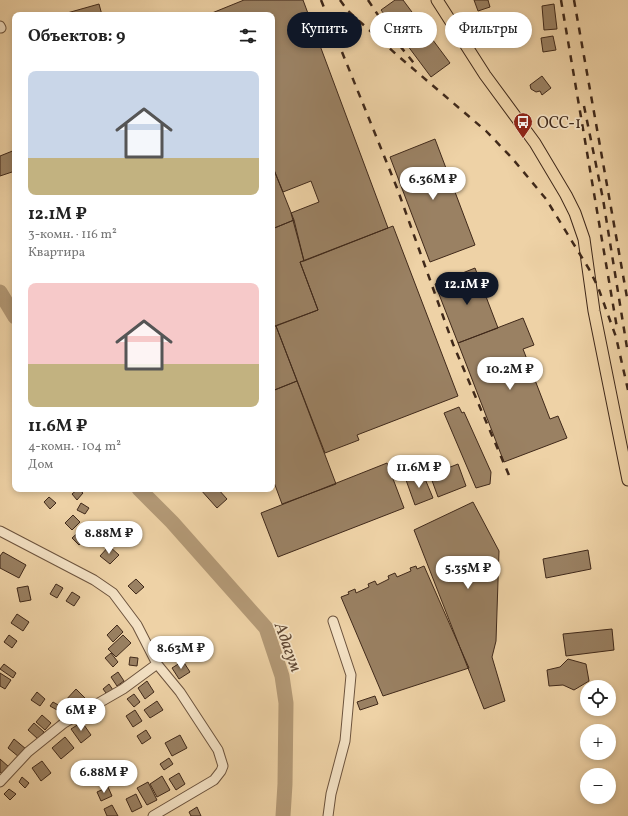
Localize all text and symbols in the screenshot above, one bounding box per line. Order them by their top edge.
chip: Купить [287,12,362,48]
chip: Снять [370,12,437,48]
chip: Фильтры [445,12,532,48]
text: Объектов: 9 [28,25,125,48]
icon: filters [237,25,259,47]
icon: home [108,97,180,169]
bus stop icon: ОСС-1 [512,111,534,139]
place label: ОСС-1 [537,113,581,135]
pin: 6.36M ₽ [396,167,470,201]
text: 6.36M ₽ [409,171,457,189]
text: 12.1M ₽ [28,203,87,226]
text: 3-комн. · 116 m² [28,226,117,244]
text: Квартира [28,244,85,262]
pin: 12.1M ₽ [430,272,504,306]
text: 12.1M ₽ [445,276,489,294]
icon: home [108,309,180,381]
pin: 10.2M ₽ [473,357,547,391]
text: 10.2M ₽ [486,361,534,379]
text: 11.6M ₽ [28,415,87,438]
text: 4-комн. · 104 m² [28,438,121,456]
pin: 11.6M ₽ [382,455,456,489]
text: Дом [28,456,53,474]
text: 11.6M ₽ [396,459,442,477]
pin: 8.88M ₽ [72,521,146,555]
text: 8.88M ₽ [85,525,133,543]
pin: 5.35M ₽ [431,556,505,590]
text: 5.35M ₽ [445,560,491,578]
water label: Адагум [268,618,307,676]
pin: 8.63M ₽ [144,636,218,670]
text: 8.63M ₽ [157,640,205,658]
map controls [580,680,616,804]
button: locate [580,680,616,716]
pin: 6M ₽ [57,698,105,732]
text: 6M ₽ [65,702,97,720]
button: + [580,724,616,760]
pin: 6.88M ₽ [67,760,141,794]
text: 6.88M ₽ [79,764,129,782]
button: − [580,768,616,804]

